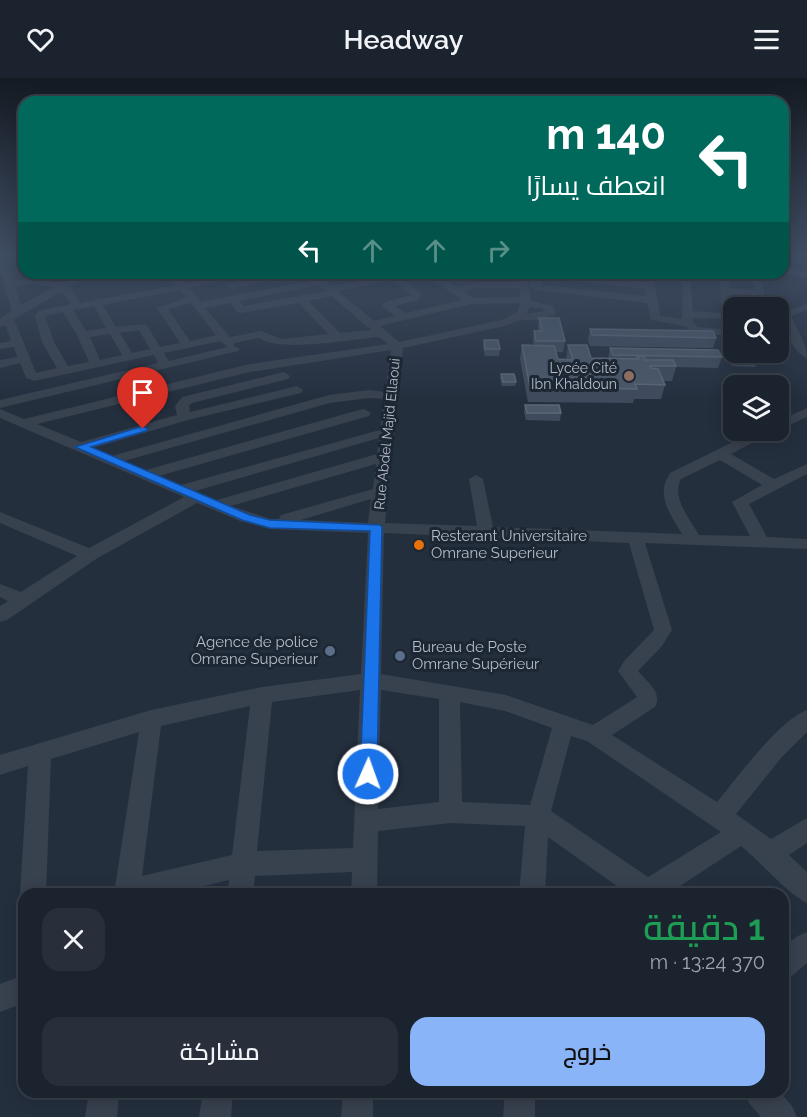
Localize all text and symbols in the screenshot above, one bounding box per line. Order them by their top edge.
icon: heart [24,23,57,56]
icon: menu [750,23,783,56]
text: Headway [344,24,463,55]
text: 140 m [546,110,666,159]
icon: left [687,120,765,198]
text: انعطف يسارًا [526,170,666,201]
icon: left [293,234,326,267]
icon: ahead [356,234,389,267]
icon: ahead [419,234,452,267]
icon: right [482,234,515,267]
map controls [723,297,789,441]
button: search [723,297,789,363]
street label: Rue Abdel Majid Ellaoui [371,357,403,511]
place label: Lycée Cité Ibn Khaldoun [531,360,617,392]
pin [117,367,168,429]
marker: Lycée Cité Ibn Khaldoun [622,369,636,383]
button: layers [723,375,789,441]
icon: arrive [126,376,159,409]
place label: Resterant Universitaire Omrane Superieur [431,527,587,562]
marker: Resterant Universitaire Omrane Superieur [412,538,426,552]
place label: Agence de police Omrane Superieur [191,633,319,668]
place label: Bureau de Poste Omrane Supérieur [412,638,540,673]
marker: Agence de police Omrane Superieur [323,644,337,658]
marker: Bureau de Poste Omrane Supérieur [393,649,407,663]
position arrow [336,742,400,806]
text: 1 دقيقة [643,906,765,948]
button: close [42,908,105,971]
text: 370 m · 13:24 [650,950,765,974]
button: مشاركة [42,1017,398,1086]
button: خروج [410,1017,765,1086]

